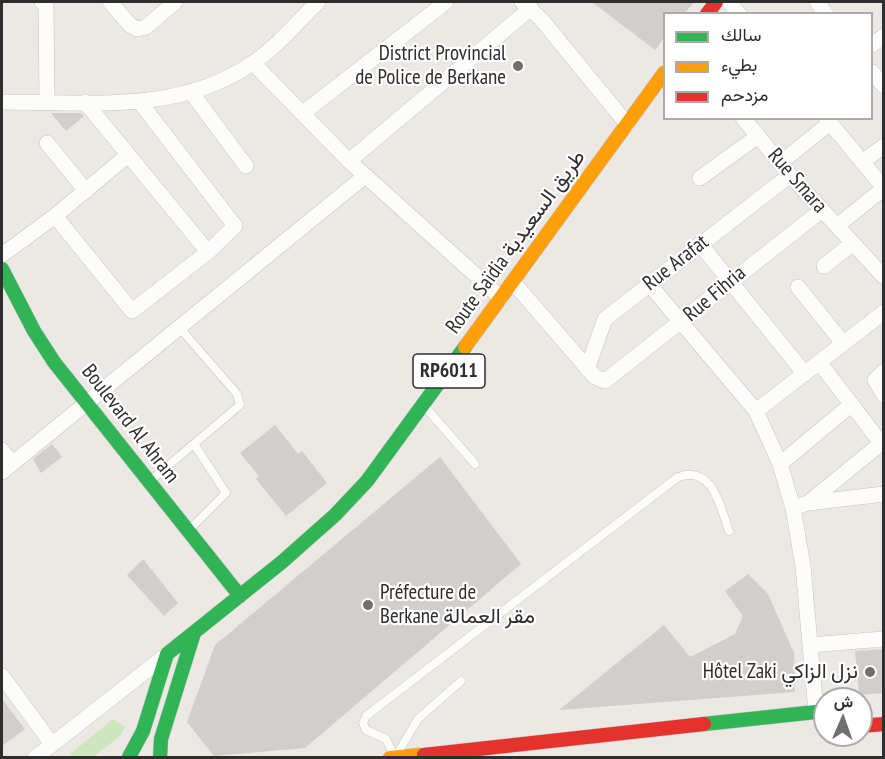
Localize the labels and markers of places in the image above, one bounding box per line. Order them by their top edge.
place label: District Provincial de Police de Berkane [355,41,506,91]
marker: District Provincial de Police de Berkane [511,59,525,73]
place label: Préfecture de Berkane مقر العمالة [380,580,535,630]
marker: Préfecture de Berkane مقر العمالة [361,598,375,612]
place label: Hôtel Zaki نزل الزاكي [703,659,858,685]
marker: Hôtel Zaki نزل الزاكي [863,665,877,679]

